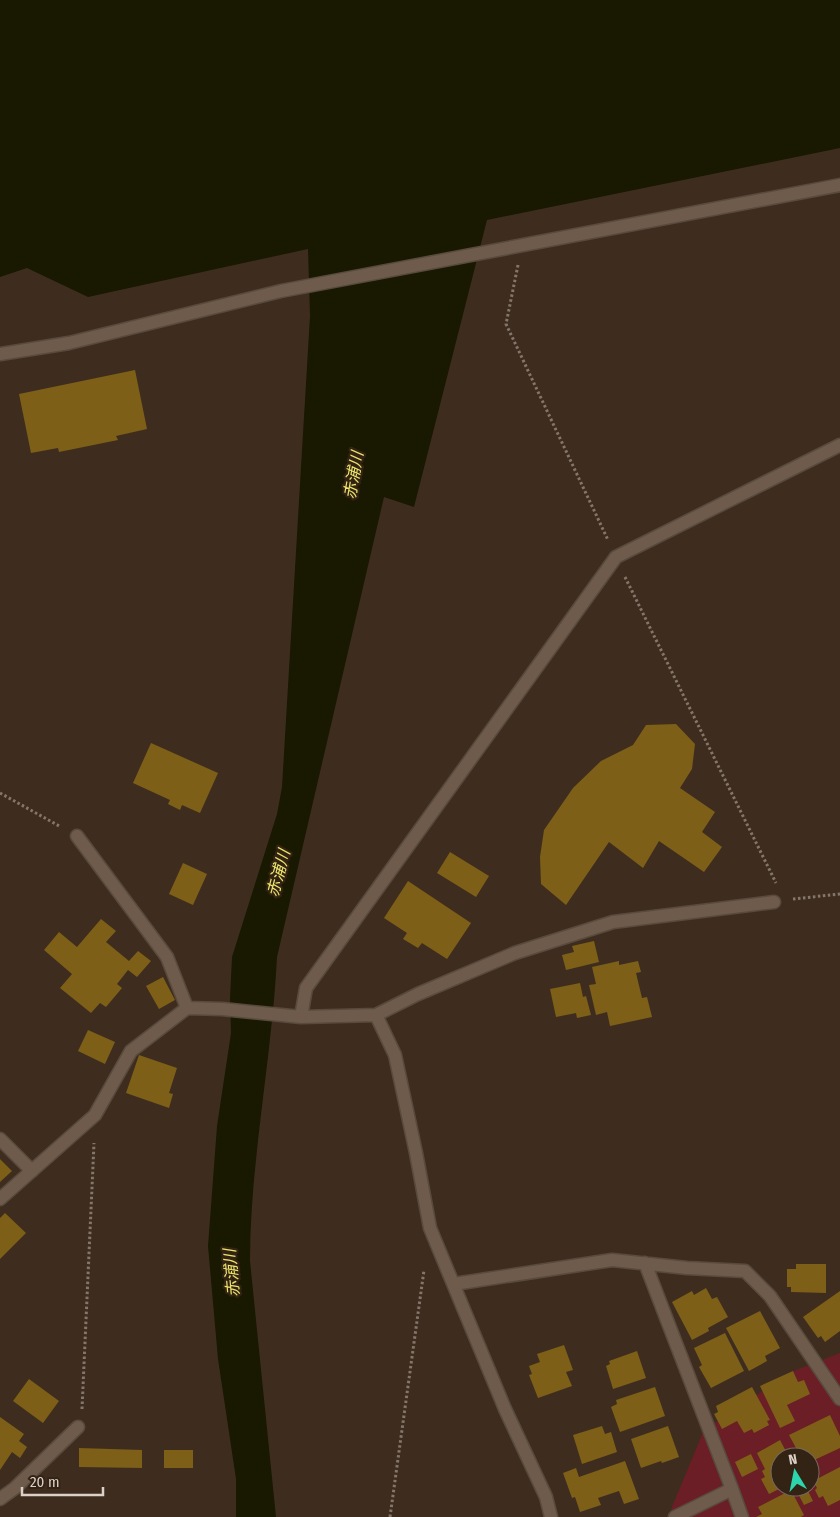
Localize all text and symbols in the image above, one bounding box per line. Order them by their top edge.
water label: 赤浦川 [340,448,367,500]
water label: 赤浦川 [263,846,294,899]
water label: 赤浦川 [220,1246,243,1298]
north arrow [770,1447,820,1497]
text: N [787,1451,798,1469]
scale bar [22,1464,104,1496]
text: 20 m [30,1473,60,1491]

